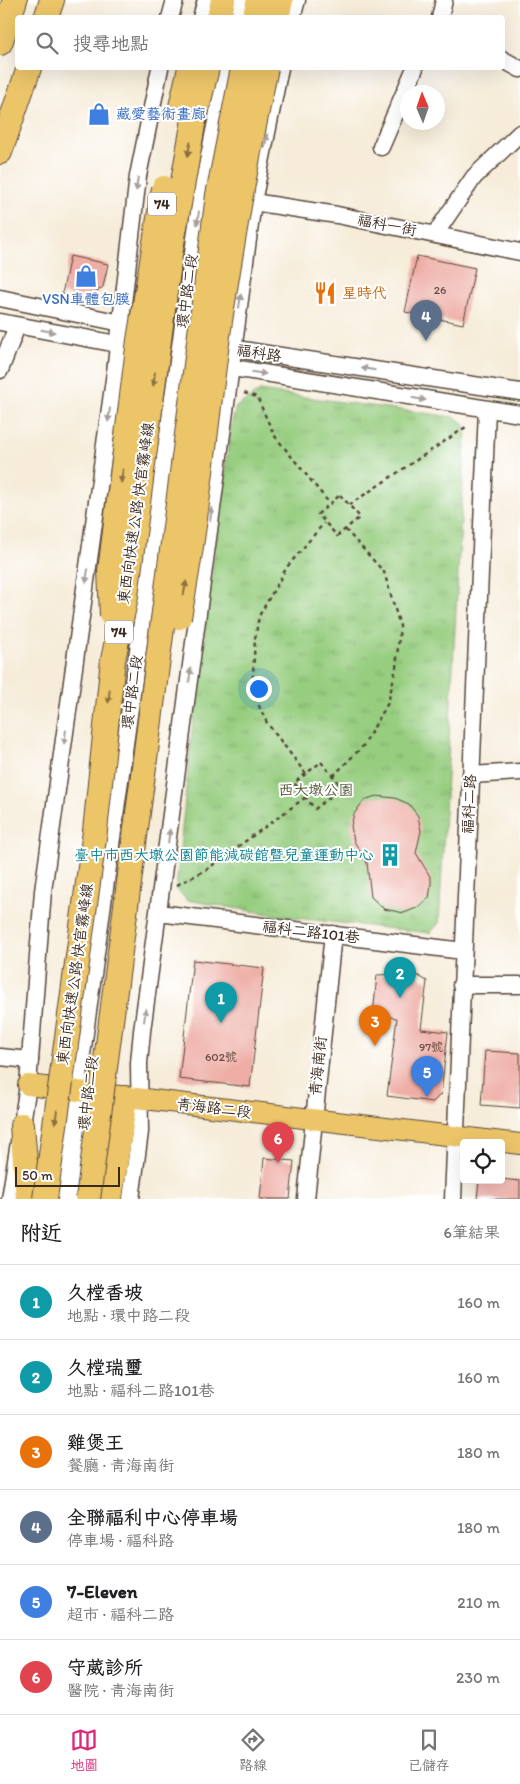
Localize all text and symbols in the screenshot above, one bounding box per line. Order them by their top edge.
search box [15,15,505,70]
icon: search [33,29,61,57]
text: 搜尋地點 [73,32,149,55]
north arrow [400,85,445,130]
shop icon: 藏愛藝術畫廊 [86,101,112,127]
place label: 藏愛藝術畫廊 [116,105,206,123]
one-way arrow [263,132,271,148]
one-way arrow [184,142,192,158]
one-way arrow [133,176,141,192]
road number: 74 [148,192,176,215]
street label: 福科一街 [356,210,418,240]
one-way arrow [194,211,202,227]
street label: 環中路二段 [173,253,201,329]
shop icon: VSN車體包膜 [73,263,99,289]
restaurant icon: 星時代 [312,280,338,306]
house number: 26 [434,283,446,297]
place label: 星時代 [342,284,387,302]
place label: VSN車體包膜 [42,290,131,308]
one-way arrow [236,292,244,308]
pin: 4 [410,300,442,341]
one-way arrow [40,328,56,336]
street label: 福科路 [235,341,283,365]
one-way arrow [360,365,376,373]
one-way arrow [251,370,267,378]
one-way arrow [150,371,158,387]
one-way arrow [412,395,428,403]
one-way arrow [105,407,113,423]
street label: 東西向快速公路 快官霧峰線 [114,421,158,605]
one-way arrow [118,468,126,484]
one-way arrow [207,506,215,522]
one-way arrow [83,568,91,584]
one-way arrow [181,580,189,595]
road number: 74 [105,620,133,644]
street label: 環中路二段 [118,654,146,730]
one-way arrow [186,667,194,683]
your location [246,676,272,702]
one-way arrow [105,688,113,704]
one-way arrow [60,729,68,745]
street label: 福科二路 [458,774,480,834]
park label: 西大墩公園 [278,781,354,799]
one-way arrow [165,828,173,844]
building icon: 臺中市西大墩公園節能減碳館暨兒童運動中心 [377,842,403,868]
place label: 臺中市西大墩公園節能減碳館暨兒童運動中心 [74,846,374,864]
street label: 東西向快速公路 快官霧峰線 [53,882,97,1066]
street label: 福科二路101巷 [261,917,361,947]
pin: 2 [384,957,416,998]
pin: 1 [205,982,237,1023]
pin: 3 [359,1005,391,1046]
one-way arrow [141,1006,149,1022]
street label: 青海南街 [306,1035,330,1097]
house number: 97號 [419,1040,443,1054]
house number: 602號 [205,1050,237,1064]
street label: 環中路二段 [74,1055,102,1131]
pin: 5 [411,1056,443,1097]
street label: 青海路二段 [176,1094,252,1122]
one-way arrow [52,1110,60,1126]
pin: 6 [262,1122,294,1163]
map controls [460,1139,505,1184]
button: locate [460,1139,505,1184]
scale bar [15,1164,120,1187]
text: 50 m [22,1167,53,1184]
text: 附近 [20,1220,62,1245]
text: 6筆結果 [444,1223,500,1242]
text: 久樘香坡 [67,1281,143,1304]
text: 1 [32,1293,40,1312]
text: 160 m [457,1293,500,1312]
text: 地點 · 環中路二段 [67,1306,190,1325]
text: 久樘瑞璽 [67,1356,143,1379]
text: 2 [32,1368,40,1387]
text: 160 m [457,1368,500,1387]
text: 地點 · 福科二路101巷 [67,1381,215,1400]
text: 雞煲王 [67,1431,124,1454]
text: 3 [32,1443,40,1462]
text: 180 m [457,1443,500,1462]
text: 餐廳 · 青海南街 [67,1456,174,1475]
text: 全聯福利中心停車場 [67,1506,238,1529]
text: 4 [31,1518,41,1537]
text: 180 m [457,1518,500,1537]
text: 停車場 · 福科路 [67,1531,174,1550]
text: 7-Eleven [67,1580,138,1603]
text: 5 [32,1593,40,1612]
text: 210 m [457,1593,500,1612]
text: 超市 · 福科二路 [67,1605,174,1624]
text: 守葳診所 [67,1656,143,1679]
text: 6 [32,1668,40,1687]
text: 230 m [456,1668,500,1687]
text: 醫院 · 青海南街 [67,1681,174,1700]
tab: 地圖 [70,1726,98,1774]
tab: 路線 [239,1726,267,1774]
tab: 已儲存 [408,1726,450,1774]

